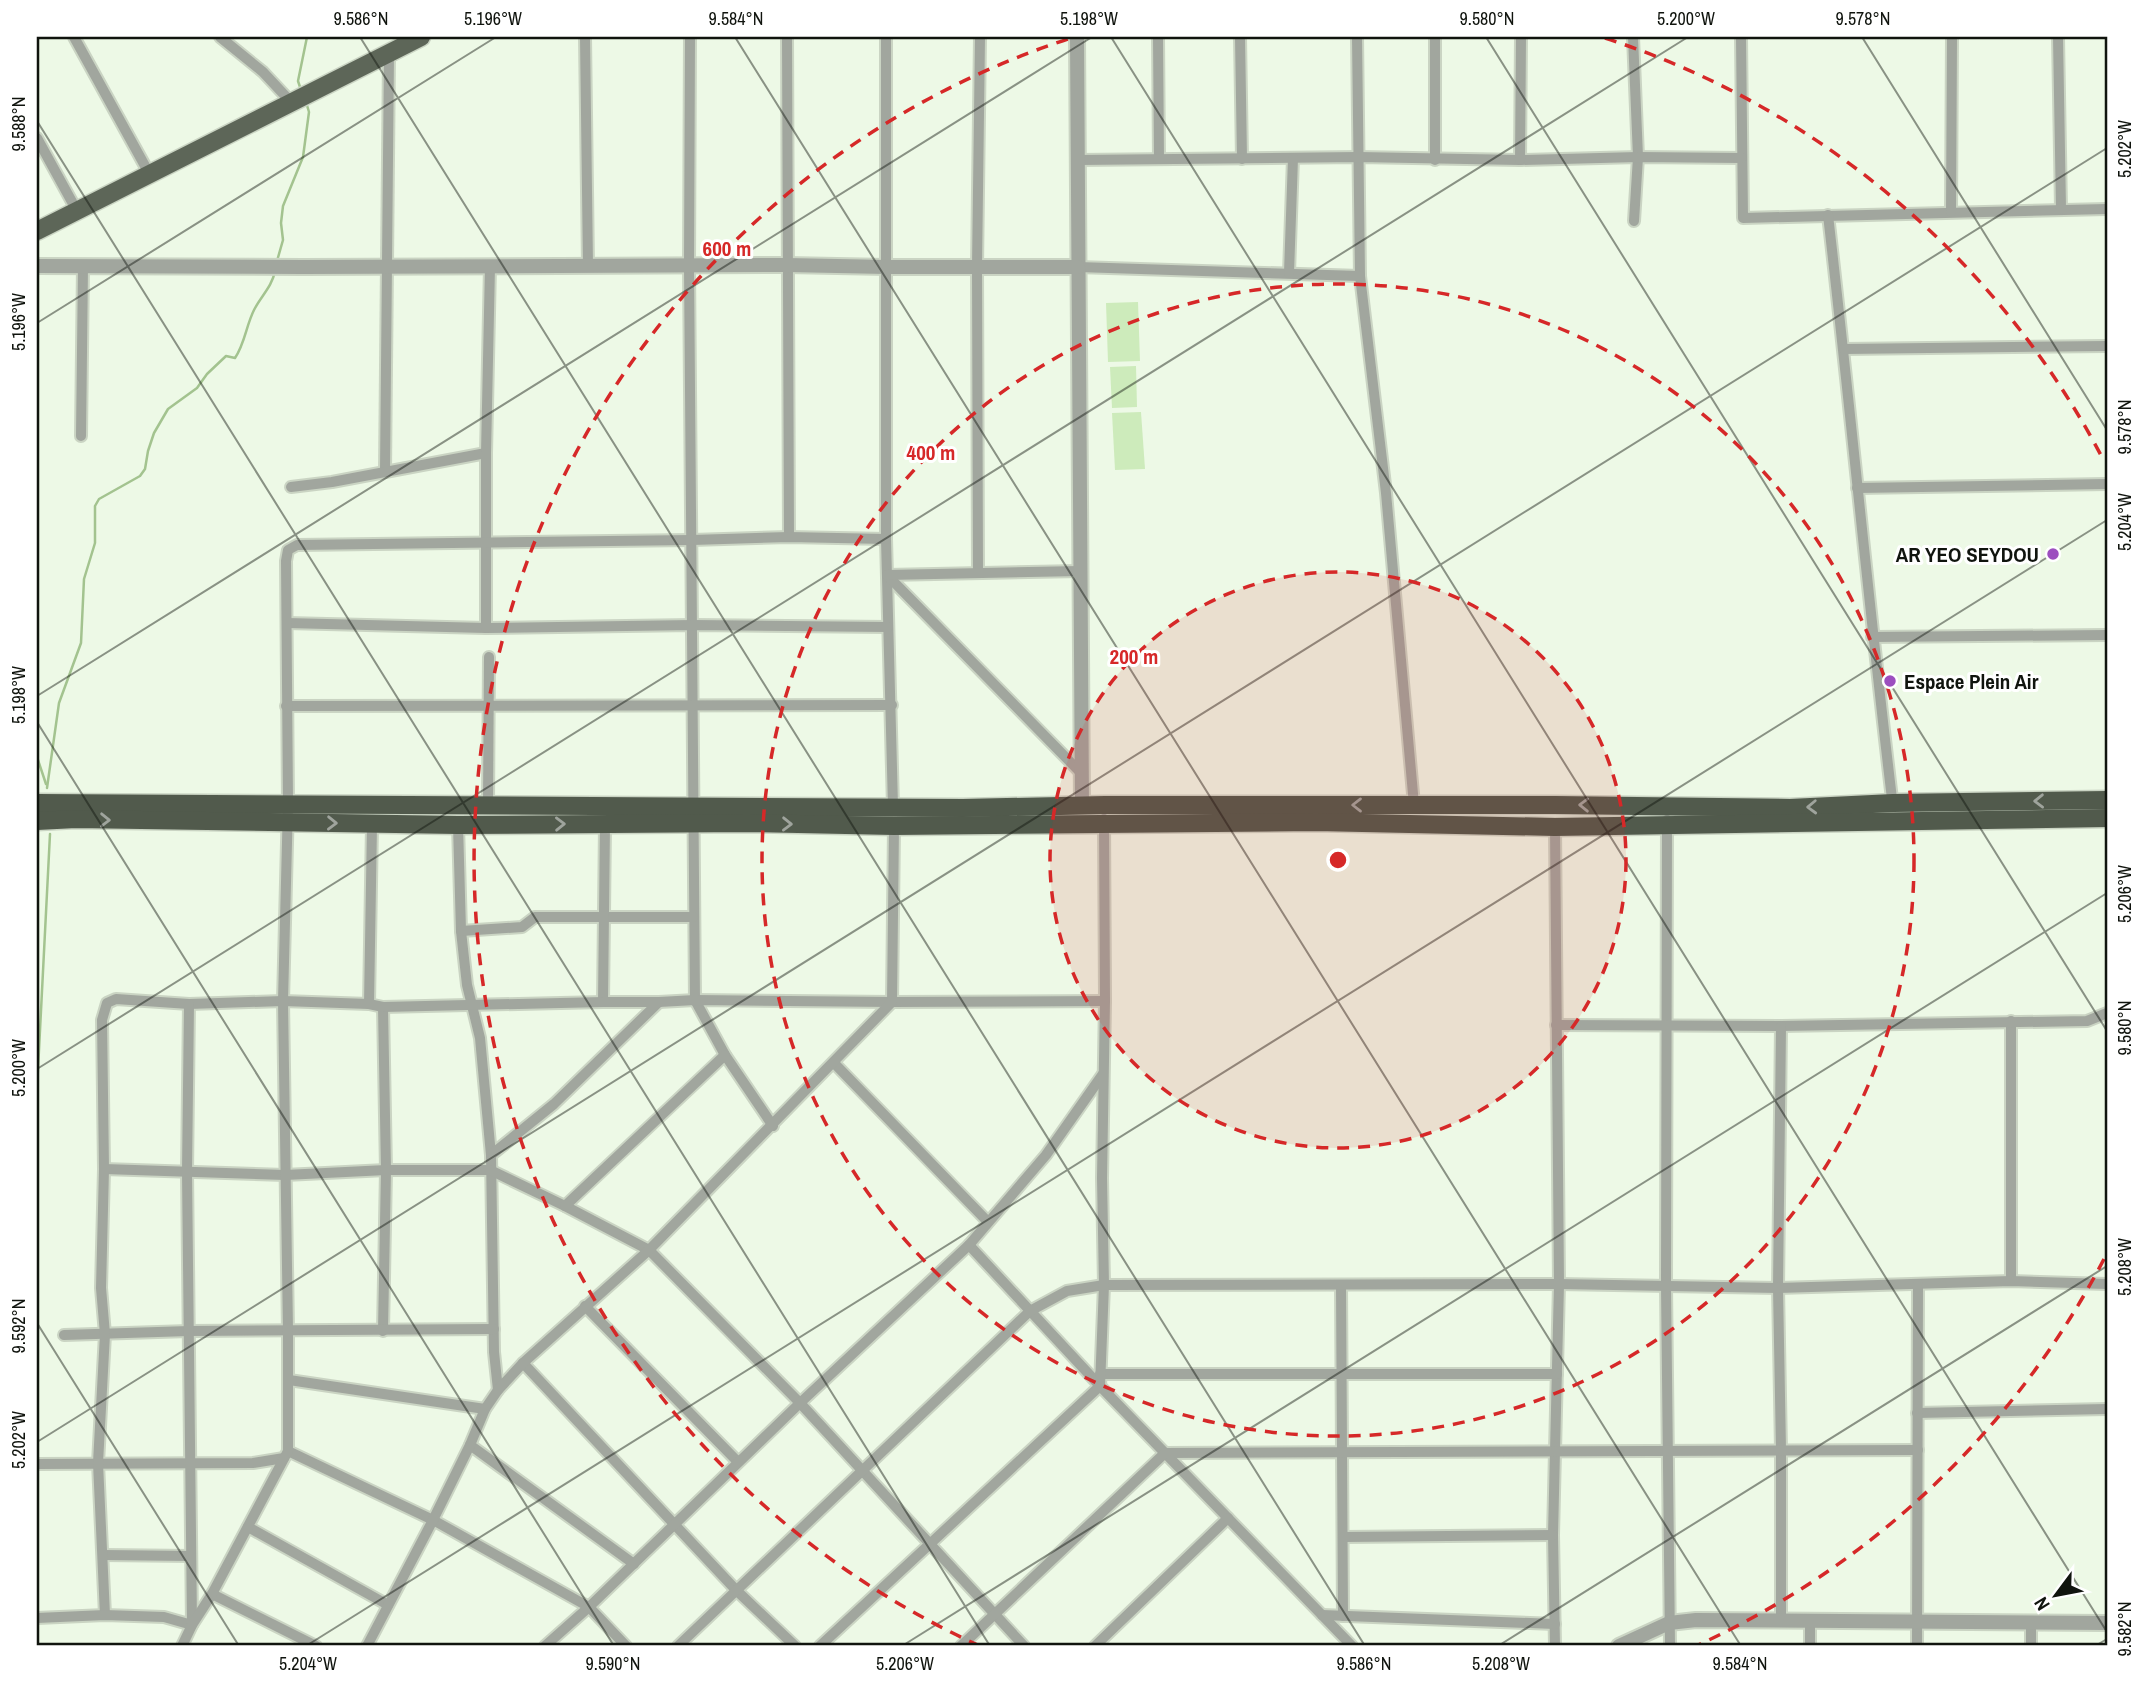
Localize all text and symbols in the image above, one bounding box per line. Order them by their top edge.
text: 9.586°N [334,6,388,31]
text: 5.196°W [464,6,522,31]
text: 9.584°N [709,6,763,31]
text: 5.198°W [1060,6,1118,31]
text: 9.580°N [1460,6,1514,31]
text: 5.200°W [1657,6,1715,31]
text: 9.578°N [1836,6,1890,31]
text: 9.588°N [6,97,31,151]
text: 5.202°W [2112,120,2137,178]
text: 600 m [703,234,751,263]
text: 5.196°W [6,293,31,351]
text: 9.578°N [2112,400,2137,454]
text: 400 m [907,438,955,467]
text: 5.204°W [2112,493,2137,551]
place label: AR YEO SEYDOU [1896,540,2039,569]
marker: AR YEO SEYDOU [2045,546,2061,562]
text: 200 m [1110,642,1158,671]
text: 5.198°W [6,666,31,724]
place label: Espace Plein Air [1904,667,2039,696]
marker: Espace Plein Air [1882,673,1898,689]
one-way arrow [2033,793,2044,809]
one-way arrow [1351,797,1361,813]
one-way arrow [1578,798,1589,813]
one-way arrow [1806,799,1817,814]
one-way arrow [100,812,111,828]
one-way arrow [327,816,338,831]
one-way arrow [555,816,566,832]
one-way arrow [783,816,793,832]
centre of rings [1326,848,1350,872]
text: 5.206°W [2112,865,2137,923]
text: 9.580°N [2112,1001,2137,1055]
text: 5.200°W [6,1039,31,1097]
text: 5.208°W [2112,1238,2137,1296]
text: 9.592°N [6,1299,31,1353]
text: 5.202°W [6,1411,31,1469]
north arrow [2022,1560,2092,1630]
text: N [2028,1592,2056,1616]
text: 9.582°N [2112,1602,2137,1656]
text: 5.204°W [279,1651,337,1676]
text: 9.590°N [586,1651,640,1676]
text: 5.206°W [876,1651,934,1676]
text: 9.586°N [1337,1651,1391,1676]
text: 5.208°W [1472,1651,1530,1676]
text: 9.584°N [1713,1651,1767,1676]

